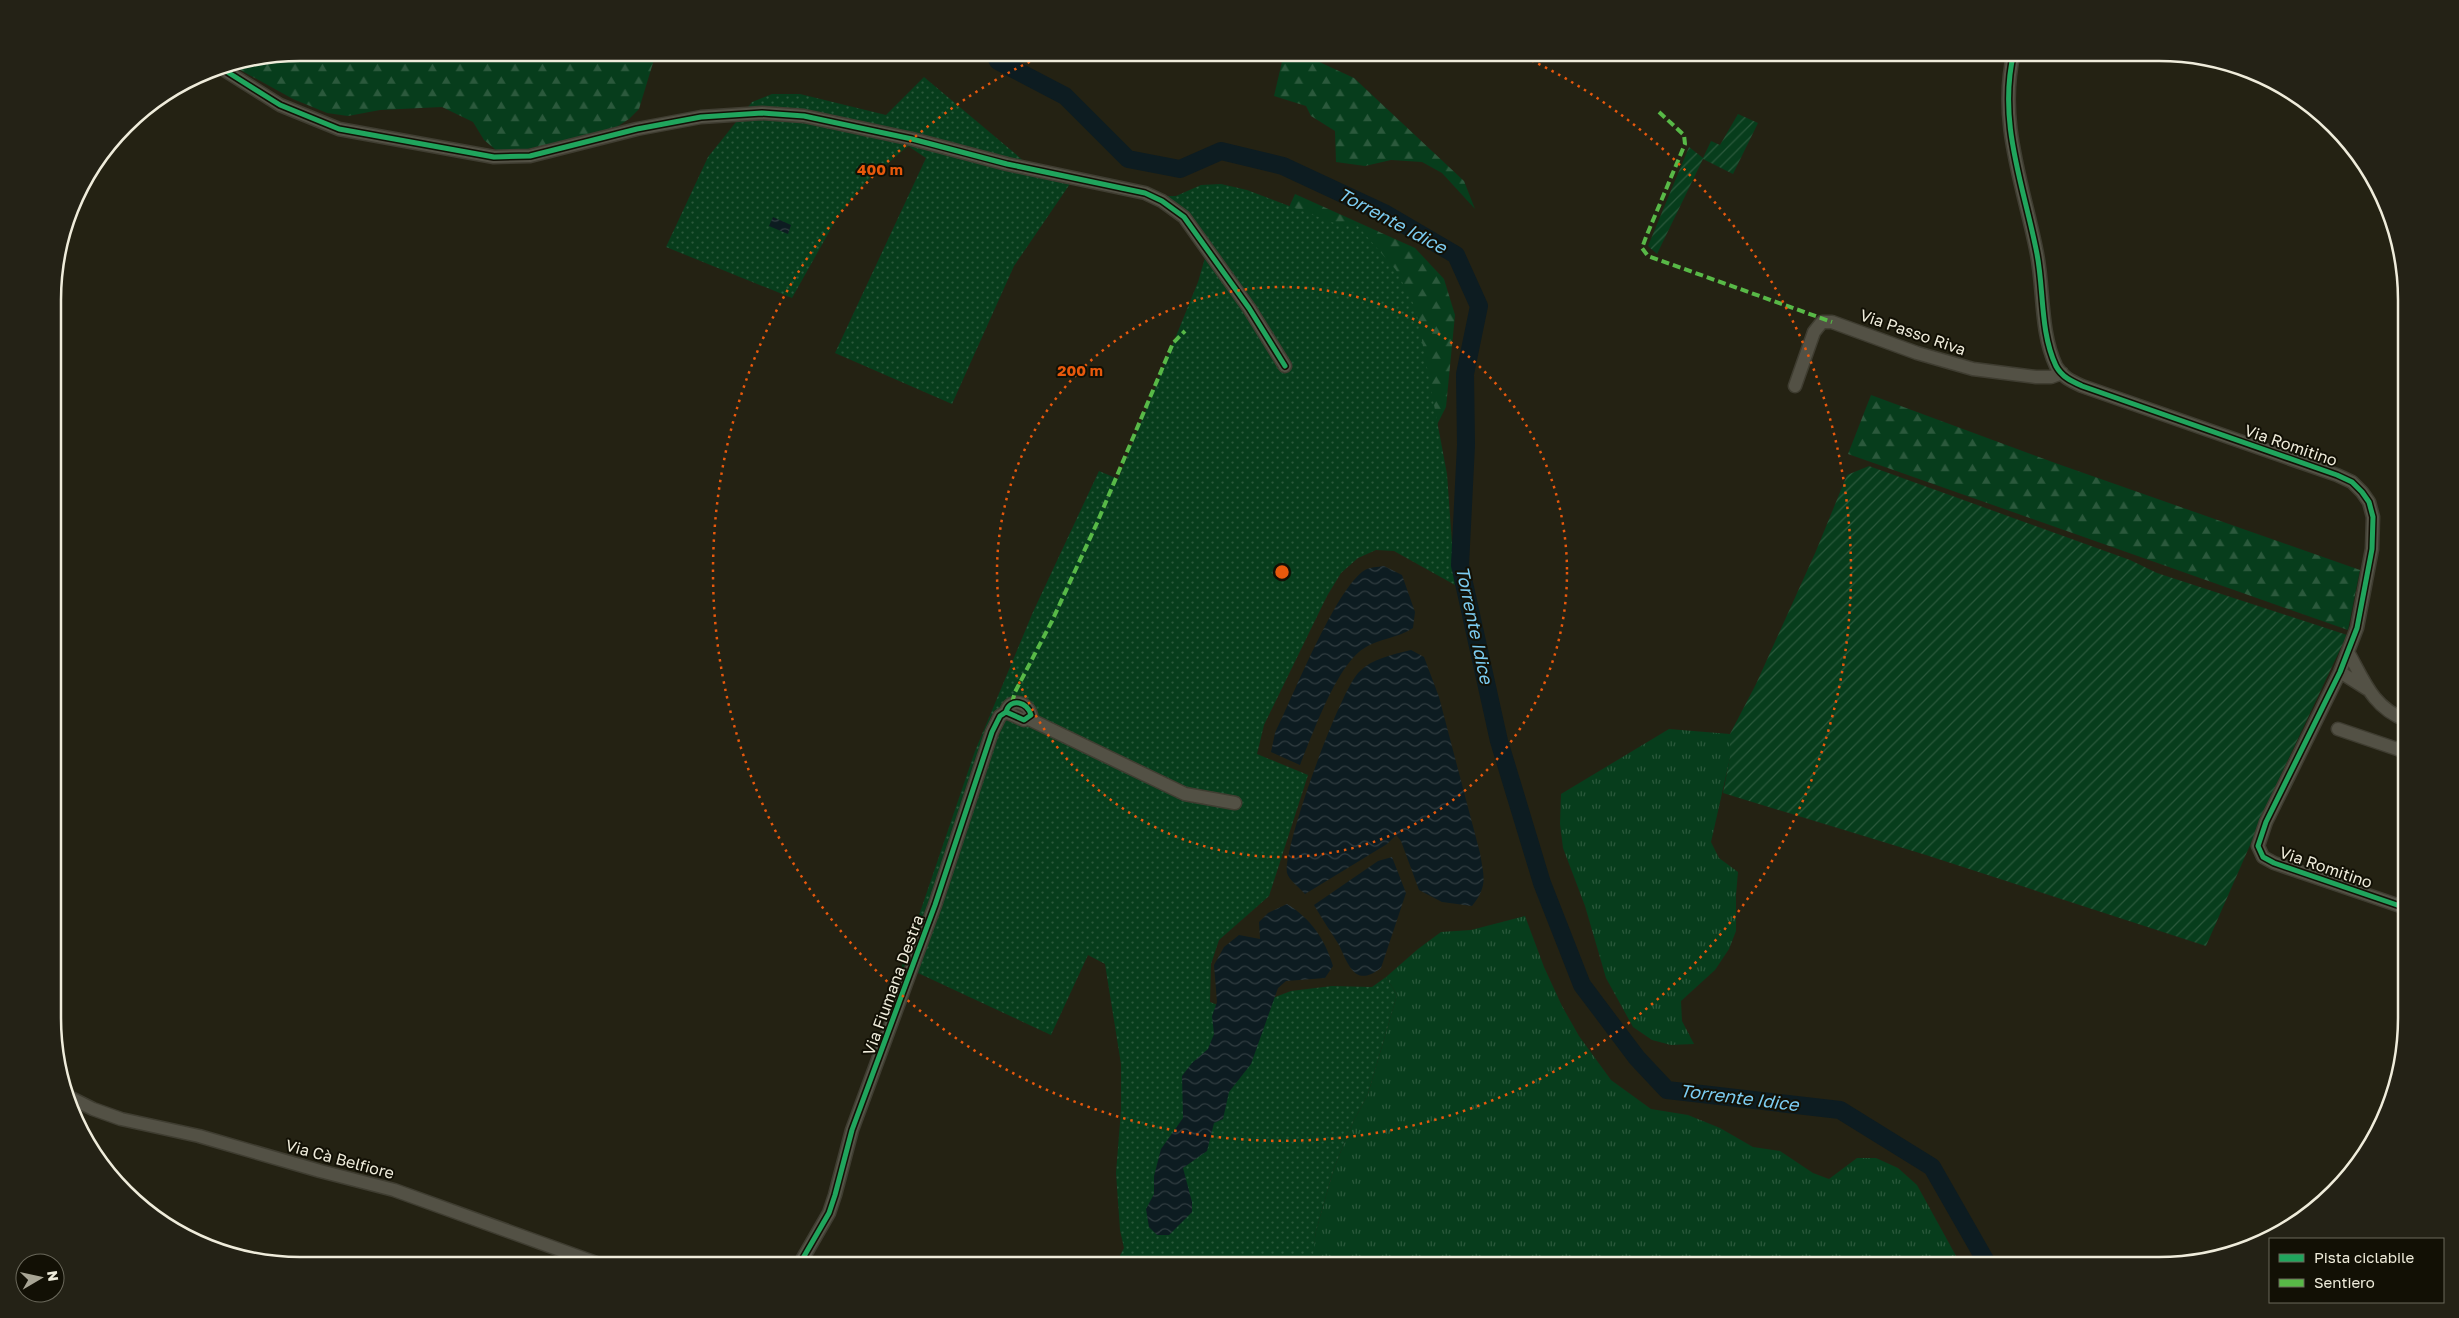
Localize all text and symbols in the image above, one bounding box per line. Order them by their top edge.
text: 400 m [857,160,903,178]
water label: Torrente Idice [1335,182,1452,259]
street label: Via Passo Riva [1857,305,1969,359]
text: 200 m [1057,361,1103,379]
street label: Via Romitino [2242,420,2340,470]
centre of rings [1273,563,1291,581]
water label: Torrente Idice [1452,564,1498,687]
street label: Via Romitino [2277,842,2375,892]
street label: Via Fiumana Destra [858,912,928,1058]
water label: Torrente Idice [1678,1079,1801,1115]
street label: Via Cà Belfiore [283,1135,397,1183]
legend [2269,1238,2444,1303]
text: Pista ciclabile [2314,1248,2415,1266]
north arrow [15,1253,65,1303]
text: N [44,1269,63,1282]
text: Sentiero [2314,1273,2375,1291]

